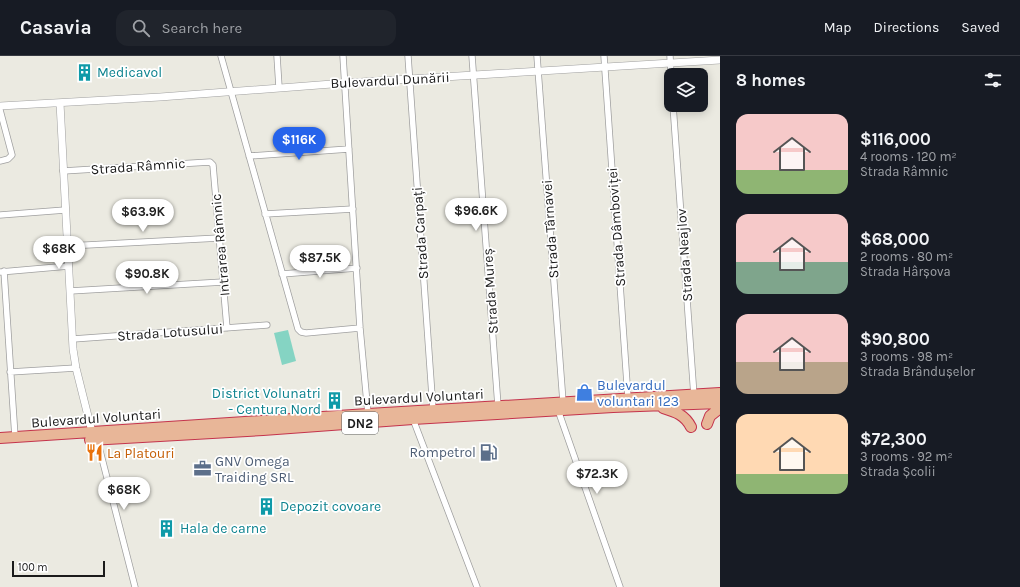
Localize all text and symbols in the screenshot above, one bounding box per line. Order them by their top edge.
search box [116,10,396,46]
text: Casavia [20,17,92,39]
icon: search [130,17,152,39]
text: Search here [162,19,242,37]
text: Map [824,19,852,36]
text: Directions [874,19,939,36]
text: Saved [961,19,1000,36]
building icon: Medicavol [74,62,94,82]
place label: Medicavol [97,64,162,81]
map controls [664,68,708,112]
button: layers [664,68,708,112]
street label: Bulevardul Dunării [330,69,450,92]
icon: filters [982,69,1004,91]
text: 8 homes [736,70,806,90]
pin: $116K [271,127,327,161]
text: $116,000 [860,129,931,149]
icon: home [768,130,816,178]
text: $116K [282,132,316,147]
text: 4 rooms · 120 m² [860,149,957,164]
street label: Strada Râmnic [90,155,186,178]
text: Strada Râmnic [860,164,948,179]
street label: Strada Dâmboviței [604,167,629,287]
street label: Strada Târnavei [539,179,562,279]
street label: Strada Carpați [409,186,432,280]
street label: Intrarea Râmnic [208,193,233,297]
pin: $96.6K [443,198,509,232]
pin: $63.9K [110,199,176,233]
text: $96.6K [454,203,498,218]
text: $63.9K [121,204,165,219]
street label: Strada Neajlov [673,208,696,302]
text: $68,000 [860,229,930,249]
icon: home [768,230,816,278]
pin: $68K [35,236,83,270]
text: $68K [42,241,76,256]
pin: $87.5K [287,245,353,279]
street label: Strada Mureș [479,248,502,334]
text: 2 rooms · 80 m² [860,249,953,264]
text: $87.5K [299,250,341,265]
pin: $90.8K [114,261,180,295]
text: Strada Hârșova [860,264,951,279]
text: $90.8K [125,266,169,281]
street label: Strada Lotusului [116,320,224,345]
text: $90,800 [860,329,930,349]
icon: home [768,330,816,378]
text: 3 rooms · 98 m² [860,349,953,364]
text: Strada Brândușelor [860,364,975,379]
place label: Bulevardul voluntari 123 [597,377,679,410]
shop icon: Bulevardul voluntari 123 [574,383,594,403]
place label: District Volunatri - Centura Nord [212,385,321,418]
street label: Bulevardul Voluntari [354,386,485,409]
building icon: District Volunatri - Centura Nord [324,391,344,411]
street label: Bulevardul Voluntari [30,405,162,432]
road number: DN2 [342,412,378,434]
text: $72,300 [860,429,927,449]
icon: home [768,430,816,478]
fuel station icon: Rompetrol [479,442,499,462]
restaurant icon: La Platouri [84,443,104,463]
place label: Rompetrol [409,444,476,461]
place label: La Platouri [107,445,175,462]
text: 3 rooms · 92 m² [860,449,953,464]
place label: GNV Omega Traiding SRL [215,453,294,486]
office icon: GNV Omega Traiding SRL [192,459,212,479]
pin: $72.3K [564,461,630,495]
text: Strada Școlii [860,464,936,479]
text: $72.3K [576,466,618,481]
pin: $68K [100,477,148,511]
text: $68K [107,482,141,497]
building icon: Depozit covoare [257,496,277,516]
place label: Depozit covoare [280,498,381,515]
building icon: Hala de carne [157,518,177,538]
place label: Hala de carne [180,520,266,537]
scale bar [12,559,105,578]
text: 100 m [18,561,48,574]

